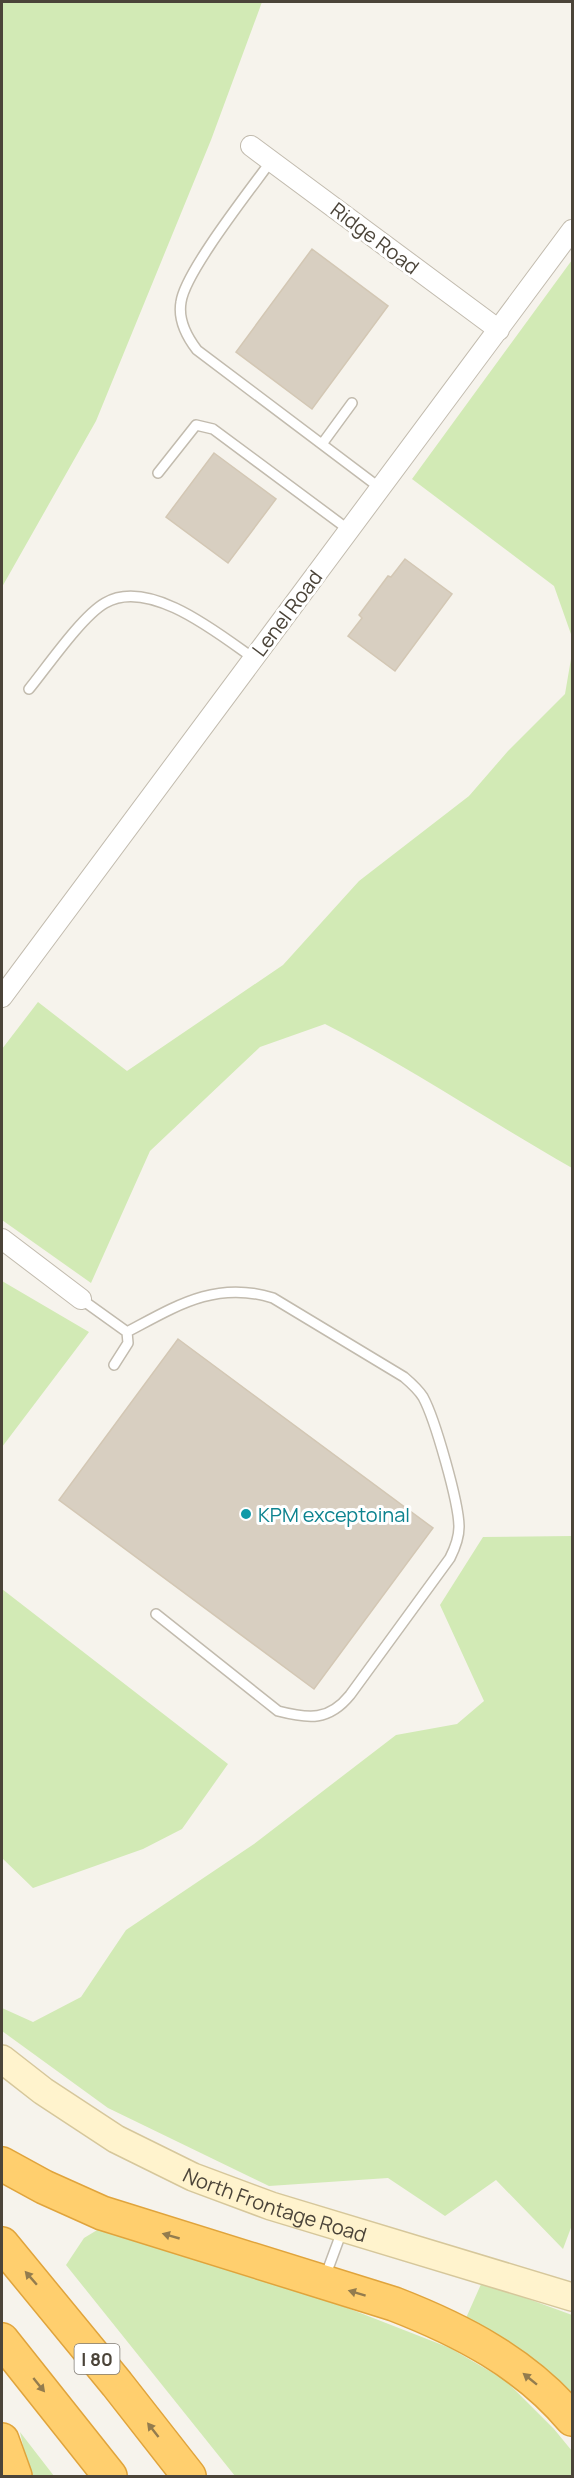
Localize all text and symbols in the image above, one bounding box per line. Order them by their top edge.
street label: Ridge Road [325,196,425,280]
street label: Lenel Road [246,564,328,662]
place label: KPM exceptoinal [258,1501,410,1528]
marker: KPM exceptoinal [239,1507,253,1521]
street label: North Frontage Road [179,2161,370,2248]
one-way arrow [162,2231,180,2240]
one-way arrow [25,2271,38,2286]
one-way arrow [348,2287,366,2297]
road number: I 80 [74,2344,120,2374]
one-way arrow [522,2373,538,2386]
one-way arrow [32,2377,45,2393]
one-way arrow [147,2422,159,2438]

